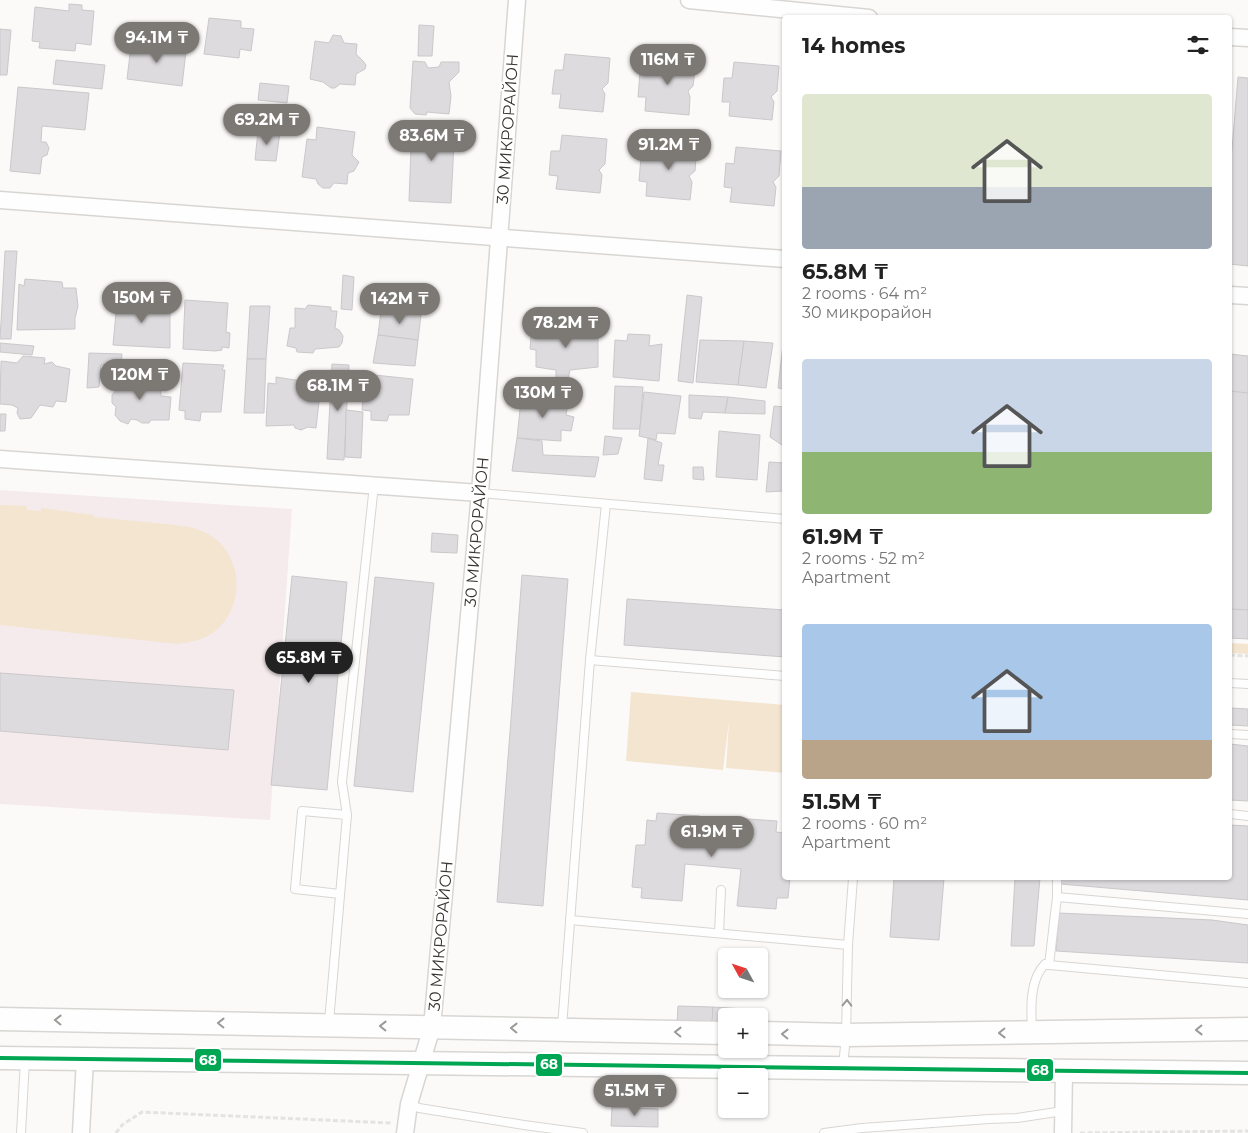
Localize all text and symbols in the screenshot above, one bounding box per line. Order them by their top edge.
pin: 94.1M ₸ [111,22,203,64]
text: 94.1M ₸ [125,28,189,47]
icon: filters [1184,31,1212,59]
text: 14 homes [802,33,906,58]
pin: 116M ₸ [627,44,709,86]
text: 116M ₸ [641,50,695,69]
street label: 30 МИКРОРАЙОН [493,53,522,205]
pin: 69.2M ₸ [221,104,313,146]
text: 69.2M ₸ [234,110,300,129]
pin: 83.6M ₸ [386,120,478,162]
text: 83.6M ₸ [399,126,465,145]
icon: home [962,126,1052,216]
pin: 91.2M ₸ [623,128,715,171]
text: 91.2M ₸ [638,135,700,154]
text: 65.8M ₸ [802,259,889,284]
pin: 150M ₸ [101,282,183,324]
pin: 142M ₸ [359,282,441,325]
text: 2 rooms · 64 m² [802,284,927,303]
text: 150M ₸ [113,288,171,307]
text: 142M ₸ [371,289,429,308]
text: 30 микрорайон [802,303,932,322]
pin: 78.2M ₸ [520,306,612,349]
text: 78.2M ₸ [533,313,599,332]
pin: 120M ₸ [99,358,181,401]
text: 120M ₸ [111,365,169,384]
pin: 68.1M ₸ [292,370,384,412]
text: 68.1M ₸ [307,376,369,395]
pin: 130M ₸ [502,376,584,419]
text: 130M ₸ [514,383,572,402]
icon: home [962,391,1052,481]
street label: 30 МИКРОРАЙОН [460,456,493,608]
text: 61.9M ₸ [802,524,884,549]
text: 2 rooms · 52 m² [802,549,925,568]
text: Apartment [802,568,891,587]
pin: 65.8M ₸ [263,642,355,684]
text: 65.8M ₸ [276,648,342,667]
icon: home [962,656,1052,746]
text: 51.5M ₸ [802,789,882,814]
text: 2 rooms · 60 m² [802,814,927,833]
pin: 61.9M ₸ [666,816,758,858]
text: 61.9M ₸ [681,822,743,841]
text: Apartment [802,833,891,852]
street label: 30 МИКРОРАЙОН [424,860,457,1012]
north arrow [718,948,768,998]
map controls [718,948,768,1118]
one-way arrow [842,998,852,1006]
button: + [718,1008,768,1058]
one-way arrow [54,1015,62,1026]
one-way arrow [217,1018,224,1028]
one-way arrow [379,1021,387,1031]
one-way arrow [509,1023,517,1033]
one-way arrow [1195,1025,1203,1035]
one-way arrow [673,1026,681,1037]
one-way arrow [998,1028,1006,1038]
one-way arrow [781,1029,788,1039]
line badge: 68 [194,1048,222,1072]
text: 68 [199,1051,217,1069]
line badge: 68 [535,1053,563,1077]
text: 68 [540,1055,558,1073]
line badge: 68 [1026,1058,1054,1082]
text: 68 [1031,1061,1049,1079]
button: − [718,1068,768,1118]
pin: 51.5M ₸ [589,1074,681,1117]
text: 51.5M ₸ [605,1081,665,1100]

